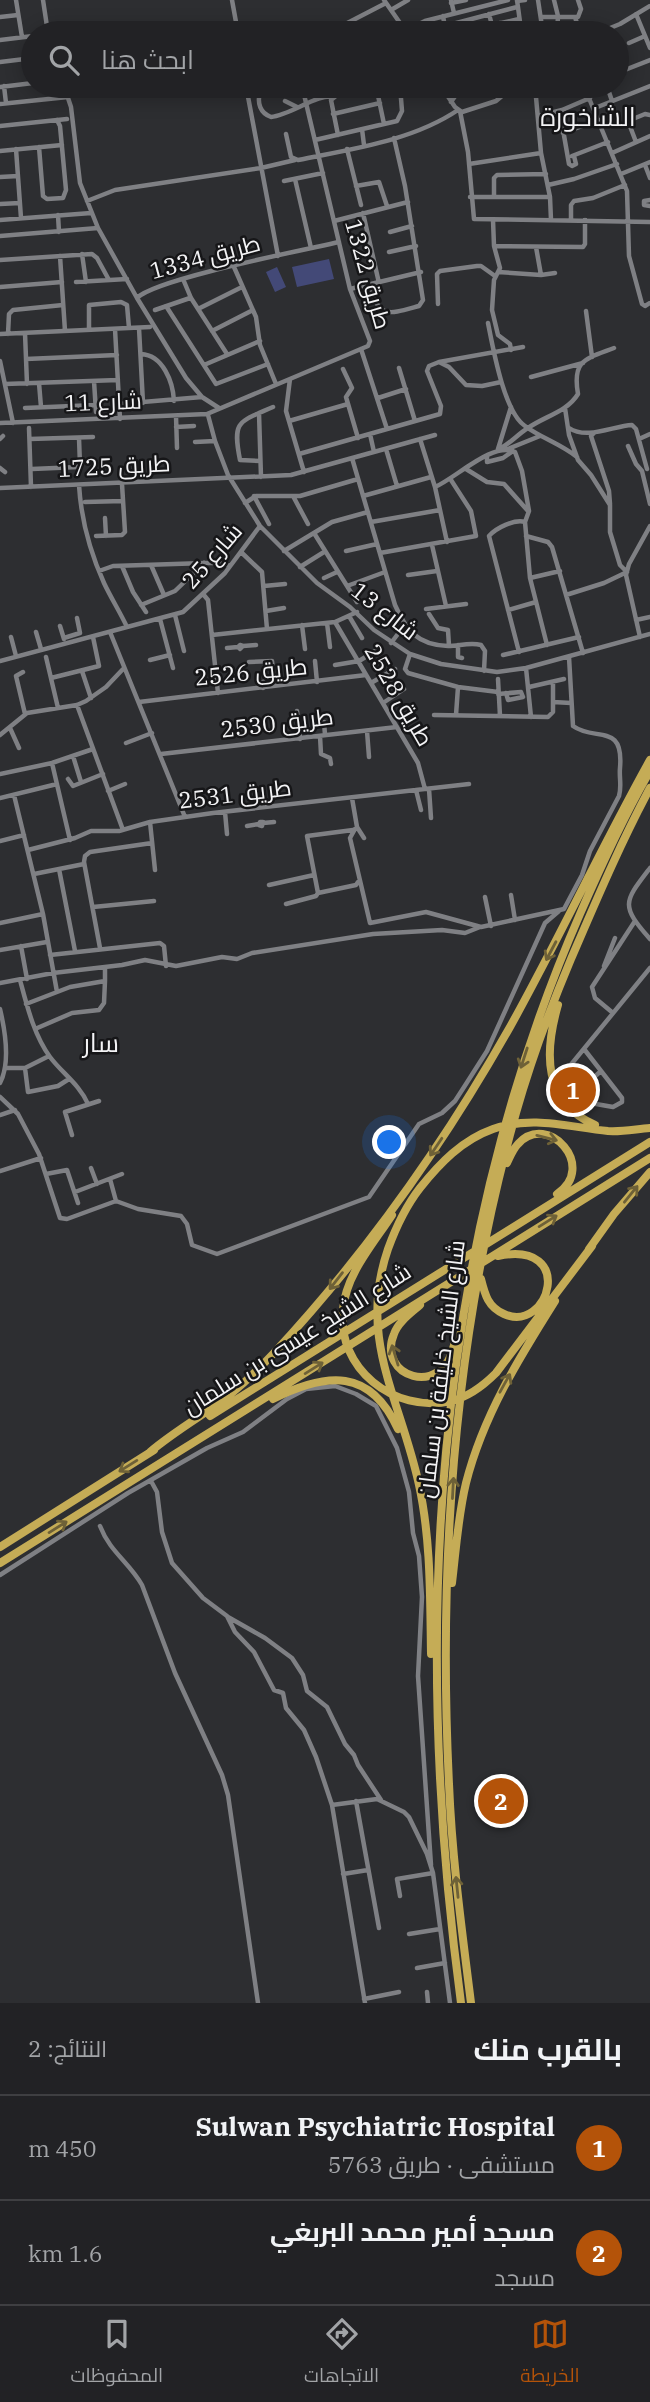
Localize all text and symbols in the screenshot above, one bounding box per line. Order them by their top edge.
search box [21,21,629,98]
icon: search [45,41,83,79]
text: ابحث هنا [101,42,194,76]
district label: الشاخورة [540,99,636,133]
street label: طريق 1322 [339,215,399,332]
street label: طريق 1334 [146,227,263,285]
street label: شارع 11 [64,385,142,419]
street label: طريق 1725 [57,447,171,483]
street label: شارع 25 [175,516,249,596]
street label: شارع 13 [345,575,425,647]
street label: طريق 2528 [359,638,441,751]
street label: طريق 2526 [193,650,309,692]
street label: طريق 2530 [219,700,335,744]
street label: طريق 2531 [177,771,293,815]
one-way arrow [544,940,558,961]
district label: سار [81,1025,119,1059]
one-way arrow [517,1046,530,1068]
pin: 1 [550,1064,596,1116]
your location [372,1125,406,1159]
one-way arrow [536,1132,558,1145]
one-way arrow [428,1136,442,1156]
one-way arrow [623,1185,639,1203]
one-way arrow [538,1214,558,1228]
street label: شارع الشيخ خليفة بن سلمان [409,1238,473,1500]
street label: شارع الشيخ عيسى بن سلمان [177,1256,417,1422]
one-way arrow [328,1271,343,1289]
one-way arrow [387,1344,400,1366]
one-way arrow [303,1360,323,1374]
one-way arrow [499,1373,512,1394]
one-way arrow [118,1460,138,1474]
one-way arrow [446,1477,459,1500]
one-way arrow [47,1519,67,1533]
pin: 2 [478,1775,524,1827]
one-way arrow [451,1876,464,1898]
text: بالقرب منك [474,2029,622,2068]
text: النتائج: 2 [28,2033,107,2063]
text: Sulwan Psychiatric Hospital [195,2109,555,2143]
text: 450 m [28,2133,97,2163]
text: 1 [592,2133,606,2163]
text: مستشفى · طريق 5763 [328,2149,555,2179]
text: مسجد أمير محمد البربغي [270,2214,555,2248]
text: 1.6 km [28,2238,102,2268]
text: 2 [592,2238,606,2268]
text: مسجد [494,2262,555,2292]
tab: المحفوظات [71,2315,163,2393]
tab: الاتجاهات [304,2315,379,2393]
tab: الخريطة [520,2315,580,2393]

